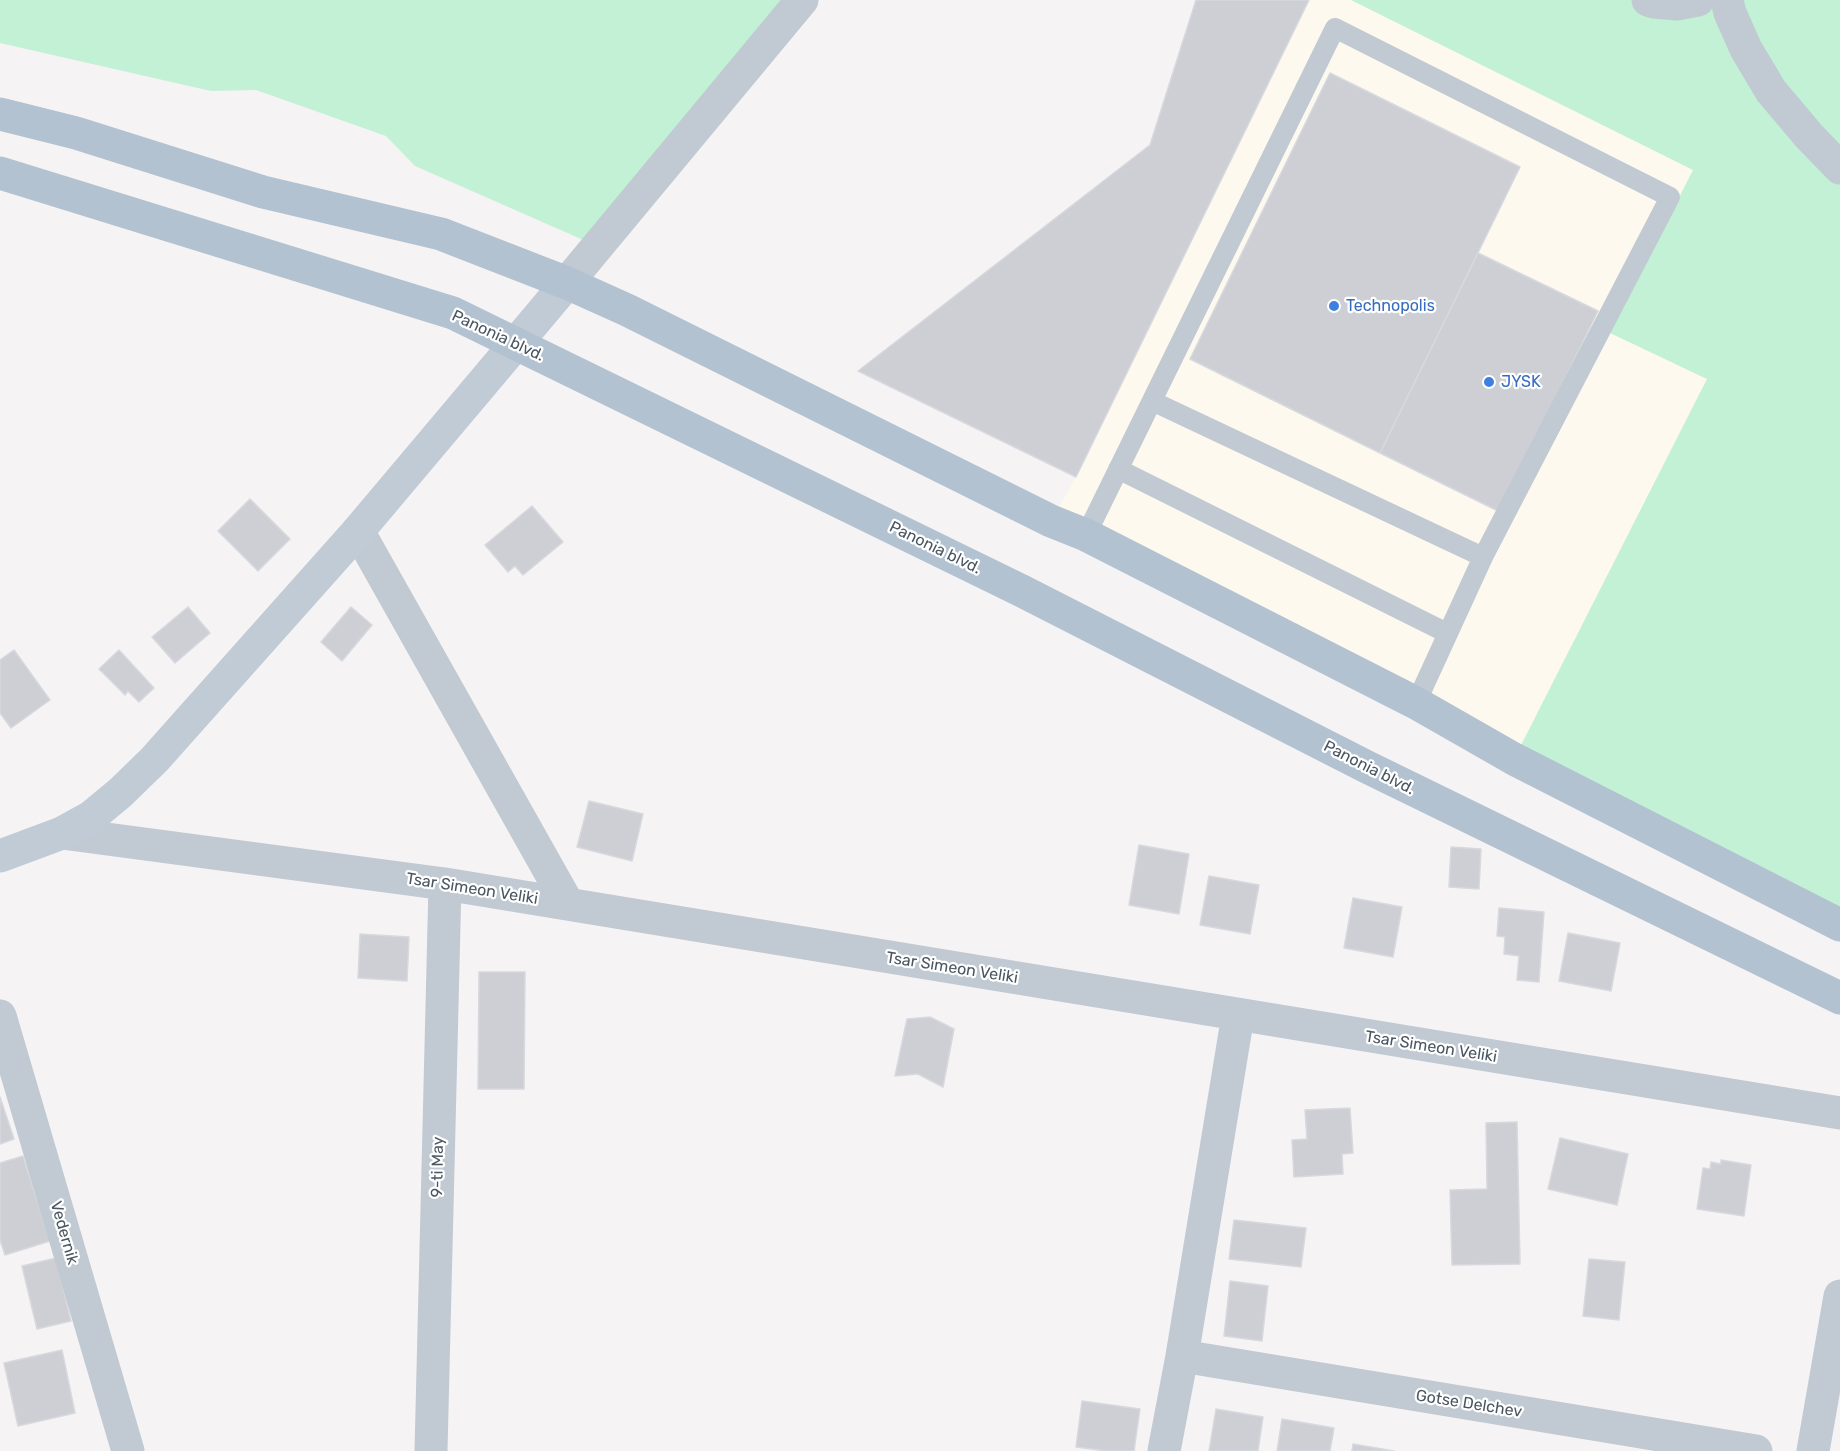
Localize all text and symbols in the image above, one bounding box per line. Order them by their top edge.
place label: Technopolis [1346,296,1435,316]
marker: Technopolis [1327,299,1341,313]
street label: Panonia blvd. [449,306,547,366]
place label: JYSK [1501,372,1541,392]
marker: JYSK [1482,375,1496,389]
street label: Panonia blvd. [886,518,984,578]
street label: Panonia blvd. [1320,737,1418,799]
street label: Tsar Simeon Veliki [405,869,539,909]
street label: Tsar Simeon Veliki [885,948,1019,988]
street label: Tsar Simeon Veliki [1364,1027,1498,1067]
street label: 9-ti May [428,1136,448,1198]
street label: Vedernik [46,1199,82,1267]
street label: Gotse Delchev [1415,1386,1523,1422]

